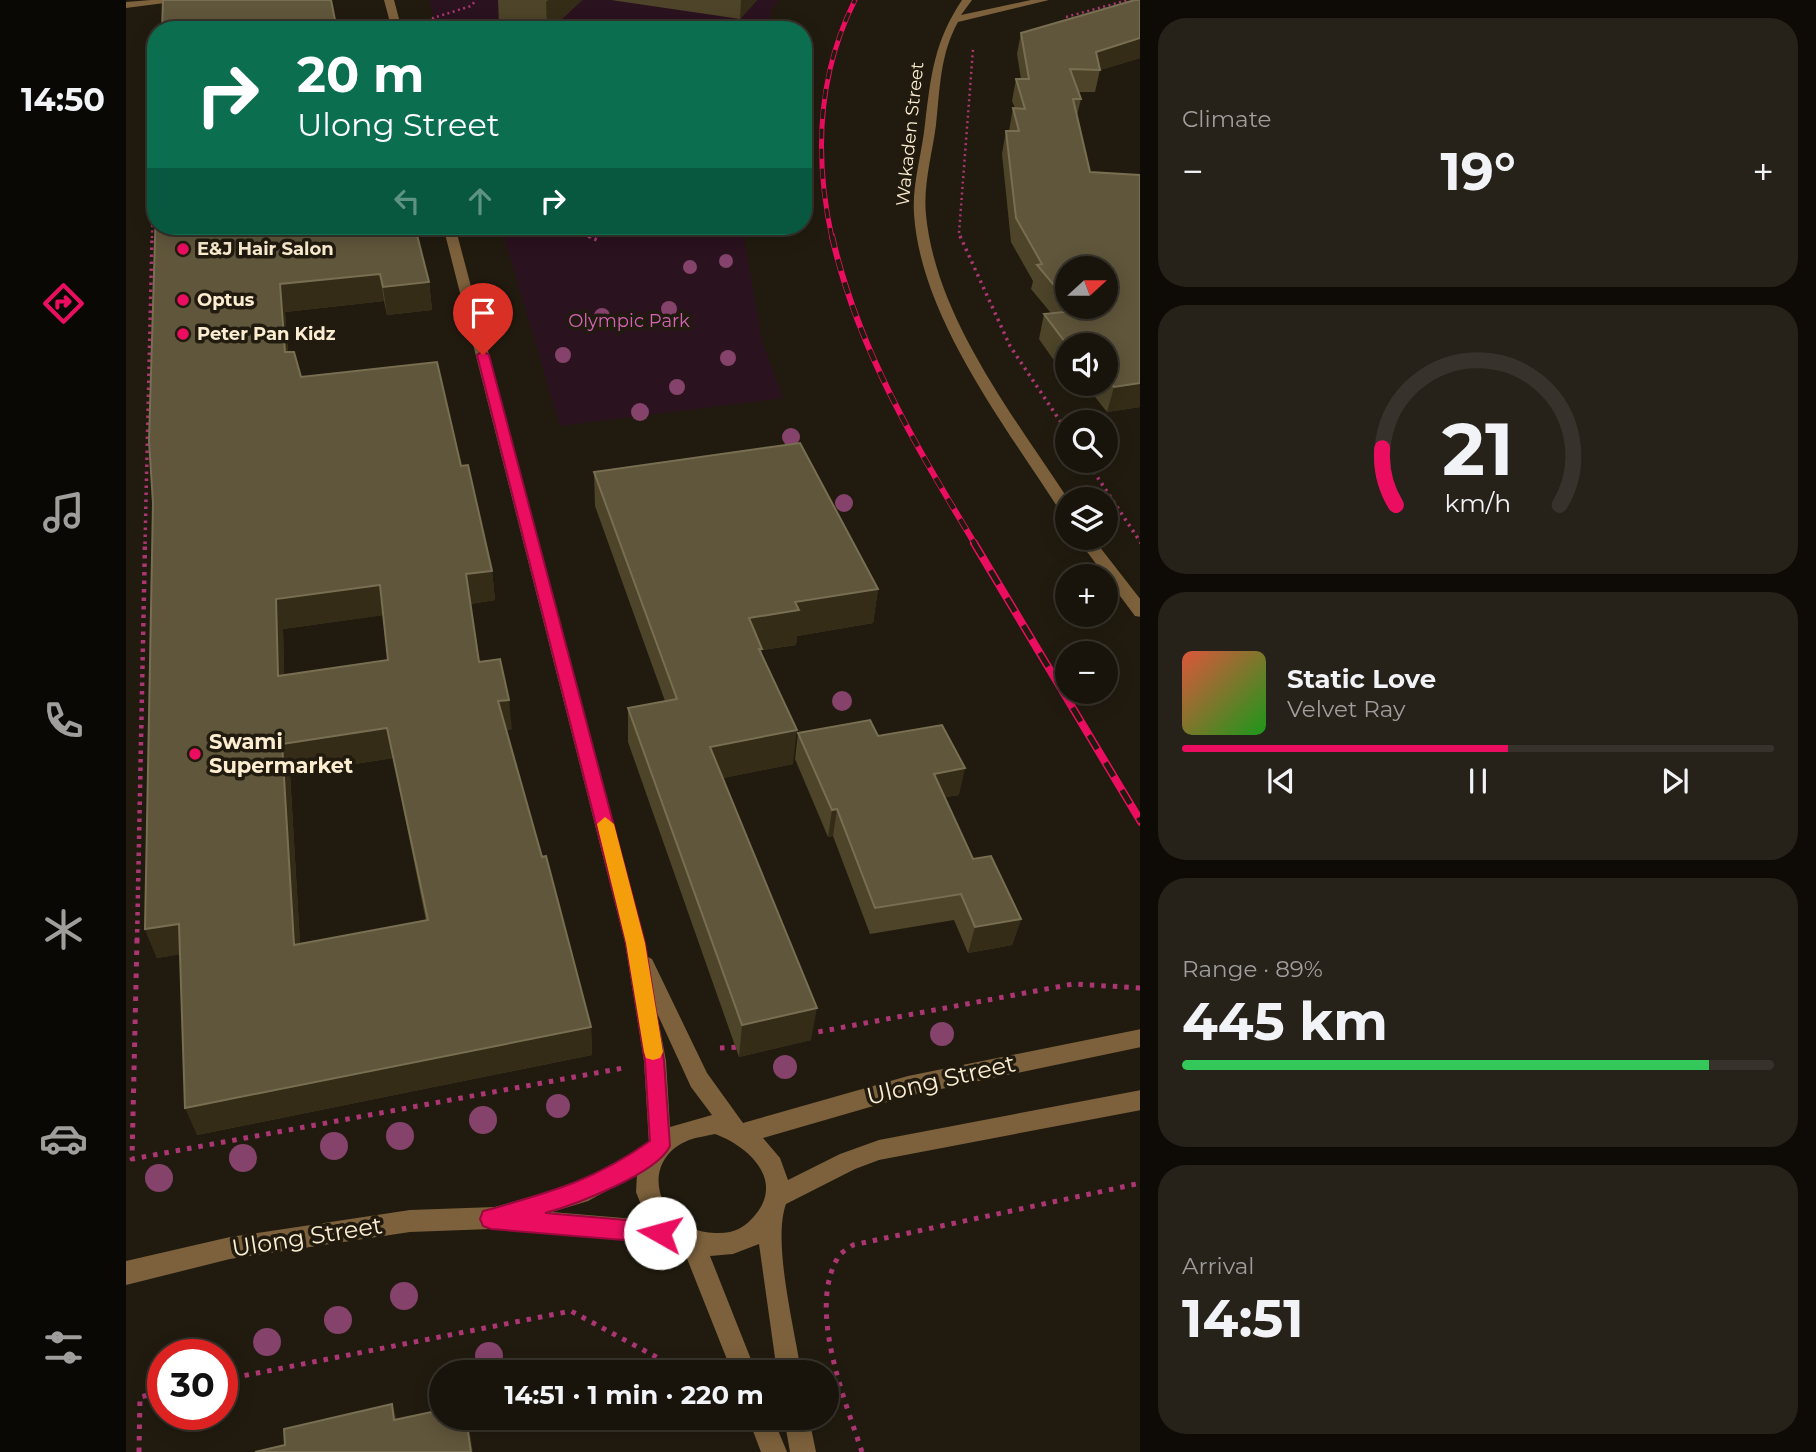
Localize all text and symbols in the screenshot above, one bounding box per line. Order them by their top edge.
text: 20 m [297,45,424,104]
icon: right [182,49,273,140]
street label: Wakaden Street [891,61,929,207]
text: 14:50 [21,80,105,119]
text: Ulong Street [297,105,500,144]
text: Climate [1182,105,1271,133]
text: 19° [1440,140,1516,203]
text: − [1182,148,1204,195]
text: + [1752,148,1774,195]
icon: left [388,182,426,220]
icon: ahead [461,182,499,220]
icon: right [534,182,572,220]
place label: E&J Hair Salon [197,238,334,260]
marker: E&J Hair Salon [175,241,191,257]
north arrow [1055,256,1118,318]
map controls [1055,256,1118,704]
icon: directions [39,279,88,328]
pin [453,283,513,355]
place label: Optus [197,289,255,311]
marker: Optus [175,292,191,308]
icon: arrive [464,294,502,332]
park label: Olympic Park [568,310,690,332]
place label: Peter Pan Kidz [197,323,336,345]
marker: Peter Pan Kidz [175,326,191,342]
button: sound [1055,333,1118,396]
text: 21 [1442,406,1514,494]
button: search [1055,410,1118,473]
button: layers [1055,487,1118,550]
icon: music [39,488,88,537]
text: km/h [1445,488,1511,518]
button: + [1055,564,1118,627]
button: − [1055,641,1118,704]
text: Static Love [1287,663,1436,695]
text: Velvet Ray [1287,695,1405,723]
icon: phone [39,696,88,745]
place label: Swami Supermarket [209,729,353,778]
marker: Swami Supermarket [187,746,203,762]
icon: previous [1262,762,1300,800]
icon: pause [1459,762,1497,800]
icon: next [1656,762,1694,800]
icon: climate [39,905,88,954]
text: Range · 89% [1182,955,1323,983]
text: 445 km [1182,990,1388,1053]
street label: Ulong Street [864,1048,1018,1111]
icon: car [39,1114,88,1163]
position arrow [623,1196,697,1270]
street label: Ulong Street [230,1210,385,1263]
text: Arrival [1182,1252,1255,1280]
text: 14:51 [1182,1287,1304,1350]
icon: filters [39,1323,88,1372]
speed limit sign: 30 [147,1339,238,1430]
text: 14:51 · 1 min · 220 m [504,1379,764,1411]

